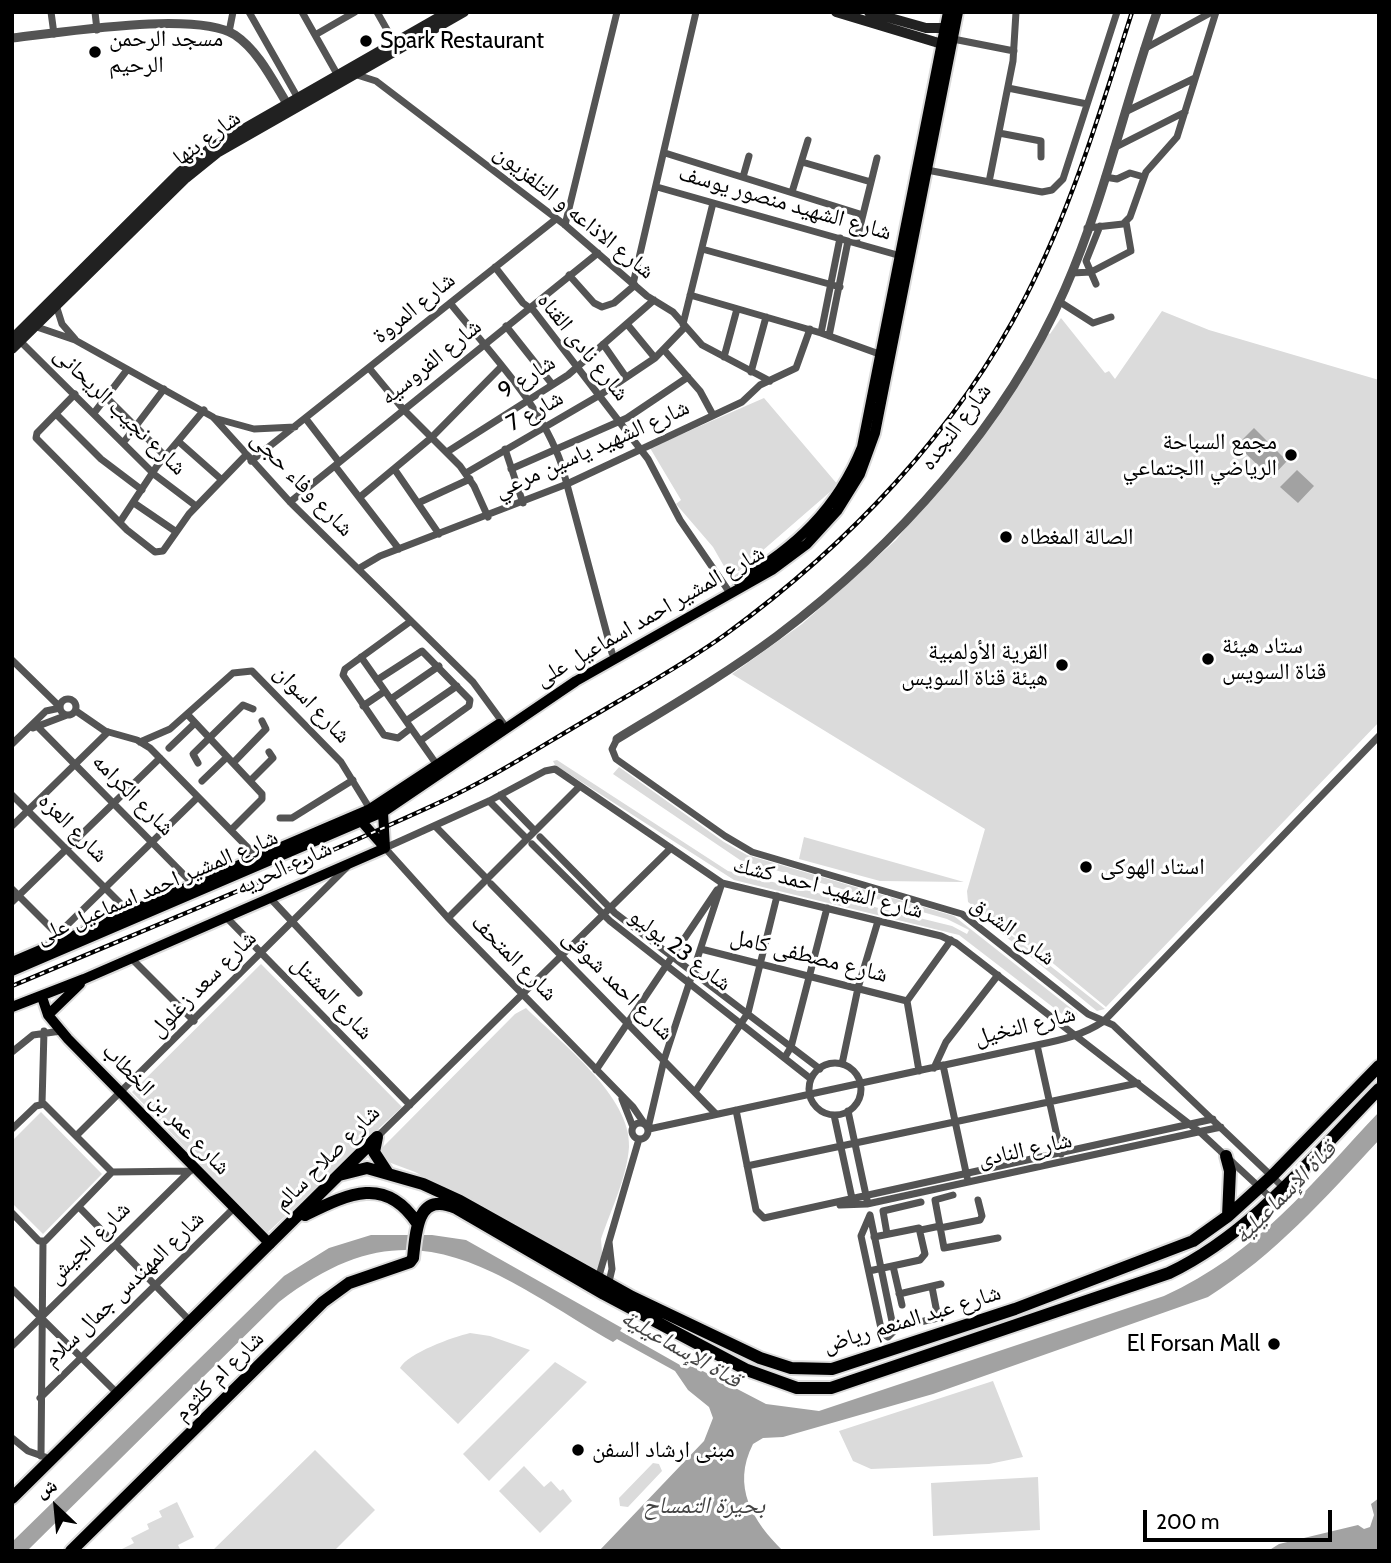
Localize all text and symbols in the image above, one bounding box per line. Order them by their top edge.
place label: مسجد الرحمن الرحيم [109,25,223,79]
place label: Spark Restaurant [380,27,544,55]
marker: Spark Restaurant [358,33,374,49]
marker: مسجد الرحمن الرحيم [87,44,103,60]
street label: شارع بنها [168,104,246,172]
street label: شارع الاذاعه و التلفزيون [488,139,660,285]
street label: شارع الشهيد منصور يوسف [675,159,895,247]
street label: شارع المروة [367,266,461,350]
street label: شارع نادى القناه [531,287,635,407]
street label: شارع الفروسيه [375,313,487,411]
street label: شارع نجيب الريحانى [48,341,192,481]
street label: شارع 9 [493,349,561,405]
street label: شارع النجده [914,378,998,476]
street label: شارع 7 [502,384,568,438]
street label: شارع الشهيد ياسين مرعي [490,394,694,504]
street label: شارع وفاء حجى [245,425,359,543]
place label: مجمع السباحة الرياضي االجتماعي [1122,428,1277,482]
marker: مجمع السباحة الرياضي االجتماعي [1283,447,1299,463]
place label: الصالة المغطاه [1020,523,1134,551]
marker: الصالة المغطاه [998,529,1014,545]
street label: شارع المشير احمد اسماعيل على [530,539,770,693]
place label: ستاد هيئة قناة السويس [1222,632,1326,686]
place label: القرية الأولمبية هيئة قناة السويس [901,638,1048,692]
marker: ستاد هيئة قناة السويس [1200,651,1216,667]
marker: القرية الأولمبية هيئة قناة السويس [1054,657,1070,673]
street label: شارع اسوان [268,659,356,749]
street label: شارع الكرامه [86,748,180,842]
street label: شارع العزه [32,787,114,869]
street label: شارع المشير احمد اسماعيل على [32,823,282,951]
street label: شارع الحريه [232,835,336,901]
street label: شارع الشهيد احمد كشك [730,851,926,925]
place label: استاد الهوكى [1100,853,1205,881]
marker: استاد الهوكى [1078,859,1094,875]
street label: شارع الشرق [965,890,1061,972]
street label: شارع 23 يوليو [623,903,737,997]
street label: شارع المتحف [465,909,563,1007]
street label: شارع مصطفى كامل [728,923,890,989]
street label: شارع احمد شوقى [557,924,679,1046]
street label: شارع سعد زغلول [144,925,262,1043]
street label: شارع المشتل [285,950,379,1046]
street label: شارع النخيل [972,1000,1078,1052]
street label: شارع عمر بن الخطاب [96,1037,236,1181]
street label: شارع صلاح سالم [268,1099,386,1217]
street label: شارع النادى [975,1127,1075,1173]
water label: قناة الإسماعيلية [1227,1135,1343,1251]
street label: شارع الجيش [42,1196,136,1290]
street label: شارع المهندس جمال سلام [38,1205,210,1373]
street label: شارع عبد المنعم رياض [820,1279,1004,1359]
water label: قناة الإسماعيلية [616,1303,746,1395]
street label: شارع ام كلثوم [168,1325,270,1427]
place label: El Forsan Mall [1127,1330,1260,1358]
marker: El Forsan Mall [1266,1336,1282,1352]
place label: مبنى ارشاد السفن [592,1436,735,1464]
marker: مبنى ارشاد السفن [570,1442,586,1458]
north arrow [21,1472,91,1542]
text: ش [32,1473,61,1502]
water label: بحيرة التمساح [643,1492,765,1520]
scale bar [1146,1496,1335,1540]
text: 200 m [1156,1509,1219,1534]

